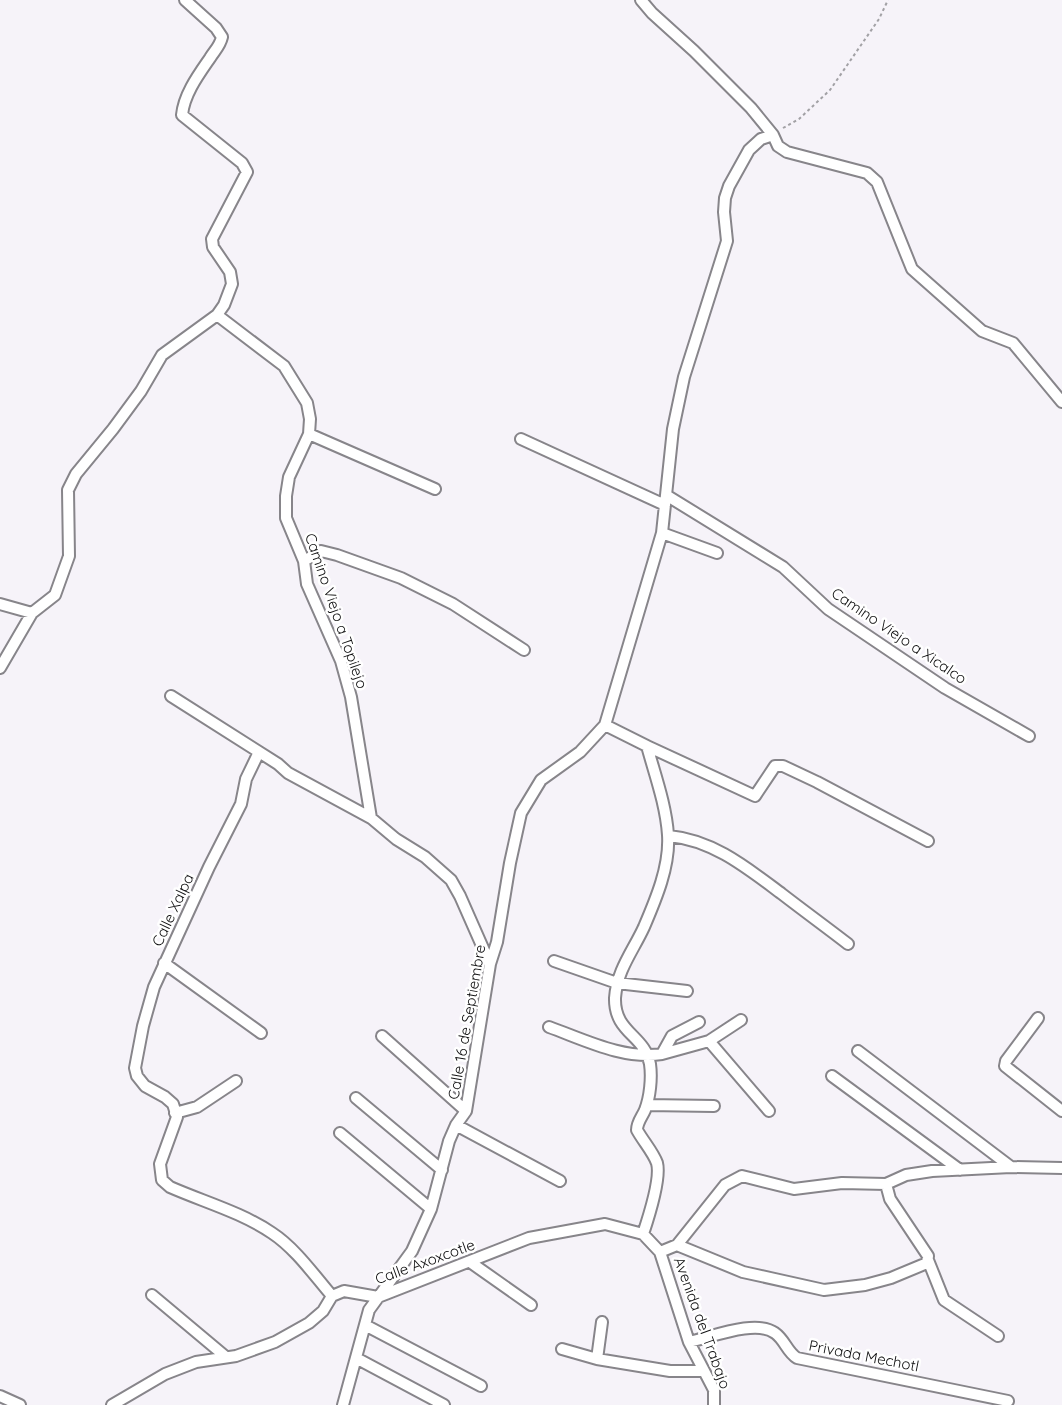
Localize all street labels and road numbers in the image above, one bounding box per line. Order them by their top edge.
street label: Camino Viejo a Topilejo [301,531,372,691]
street label: Camino Viejo a Xicalco [828,583,970,688]
street label: Calle Xalpa [147,870,198,949]
street label: Calle 16 de Septiembre [444,943,489,1101]
street label: Calle Axoxcotle [372,1235,477,1288]
street label: Avenida del Trabajo [670,1254,735,1391]
street label: Privada Mechotl [807,1336,921,1376]

